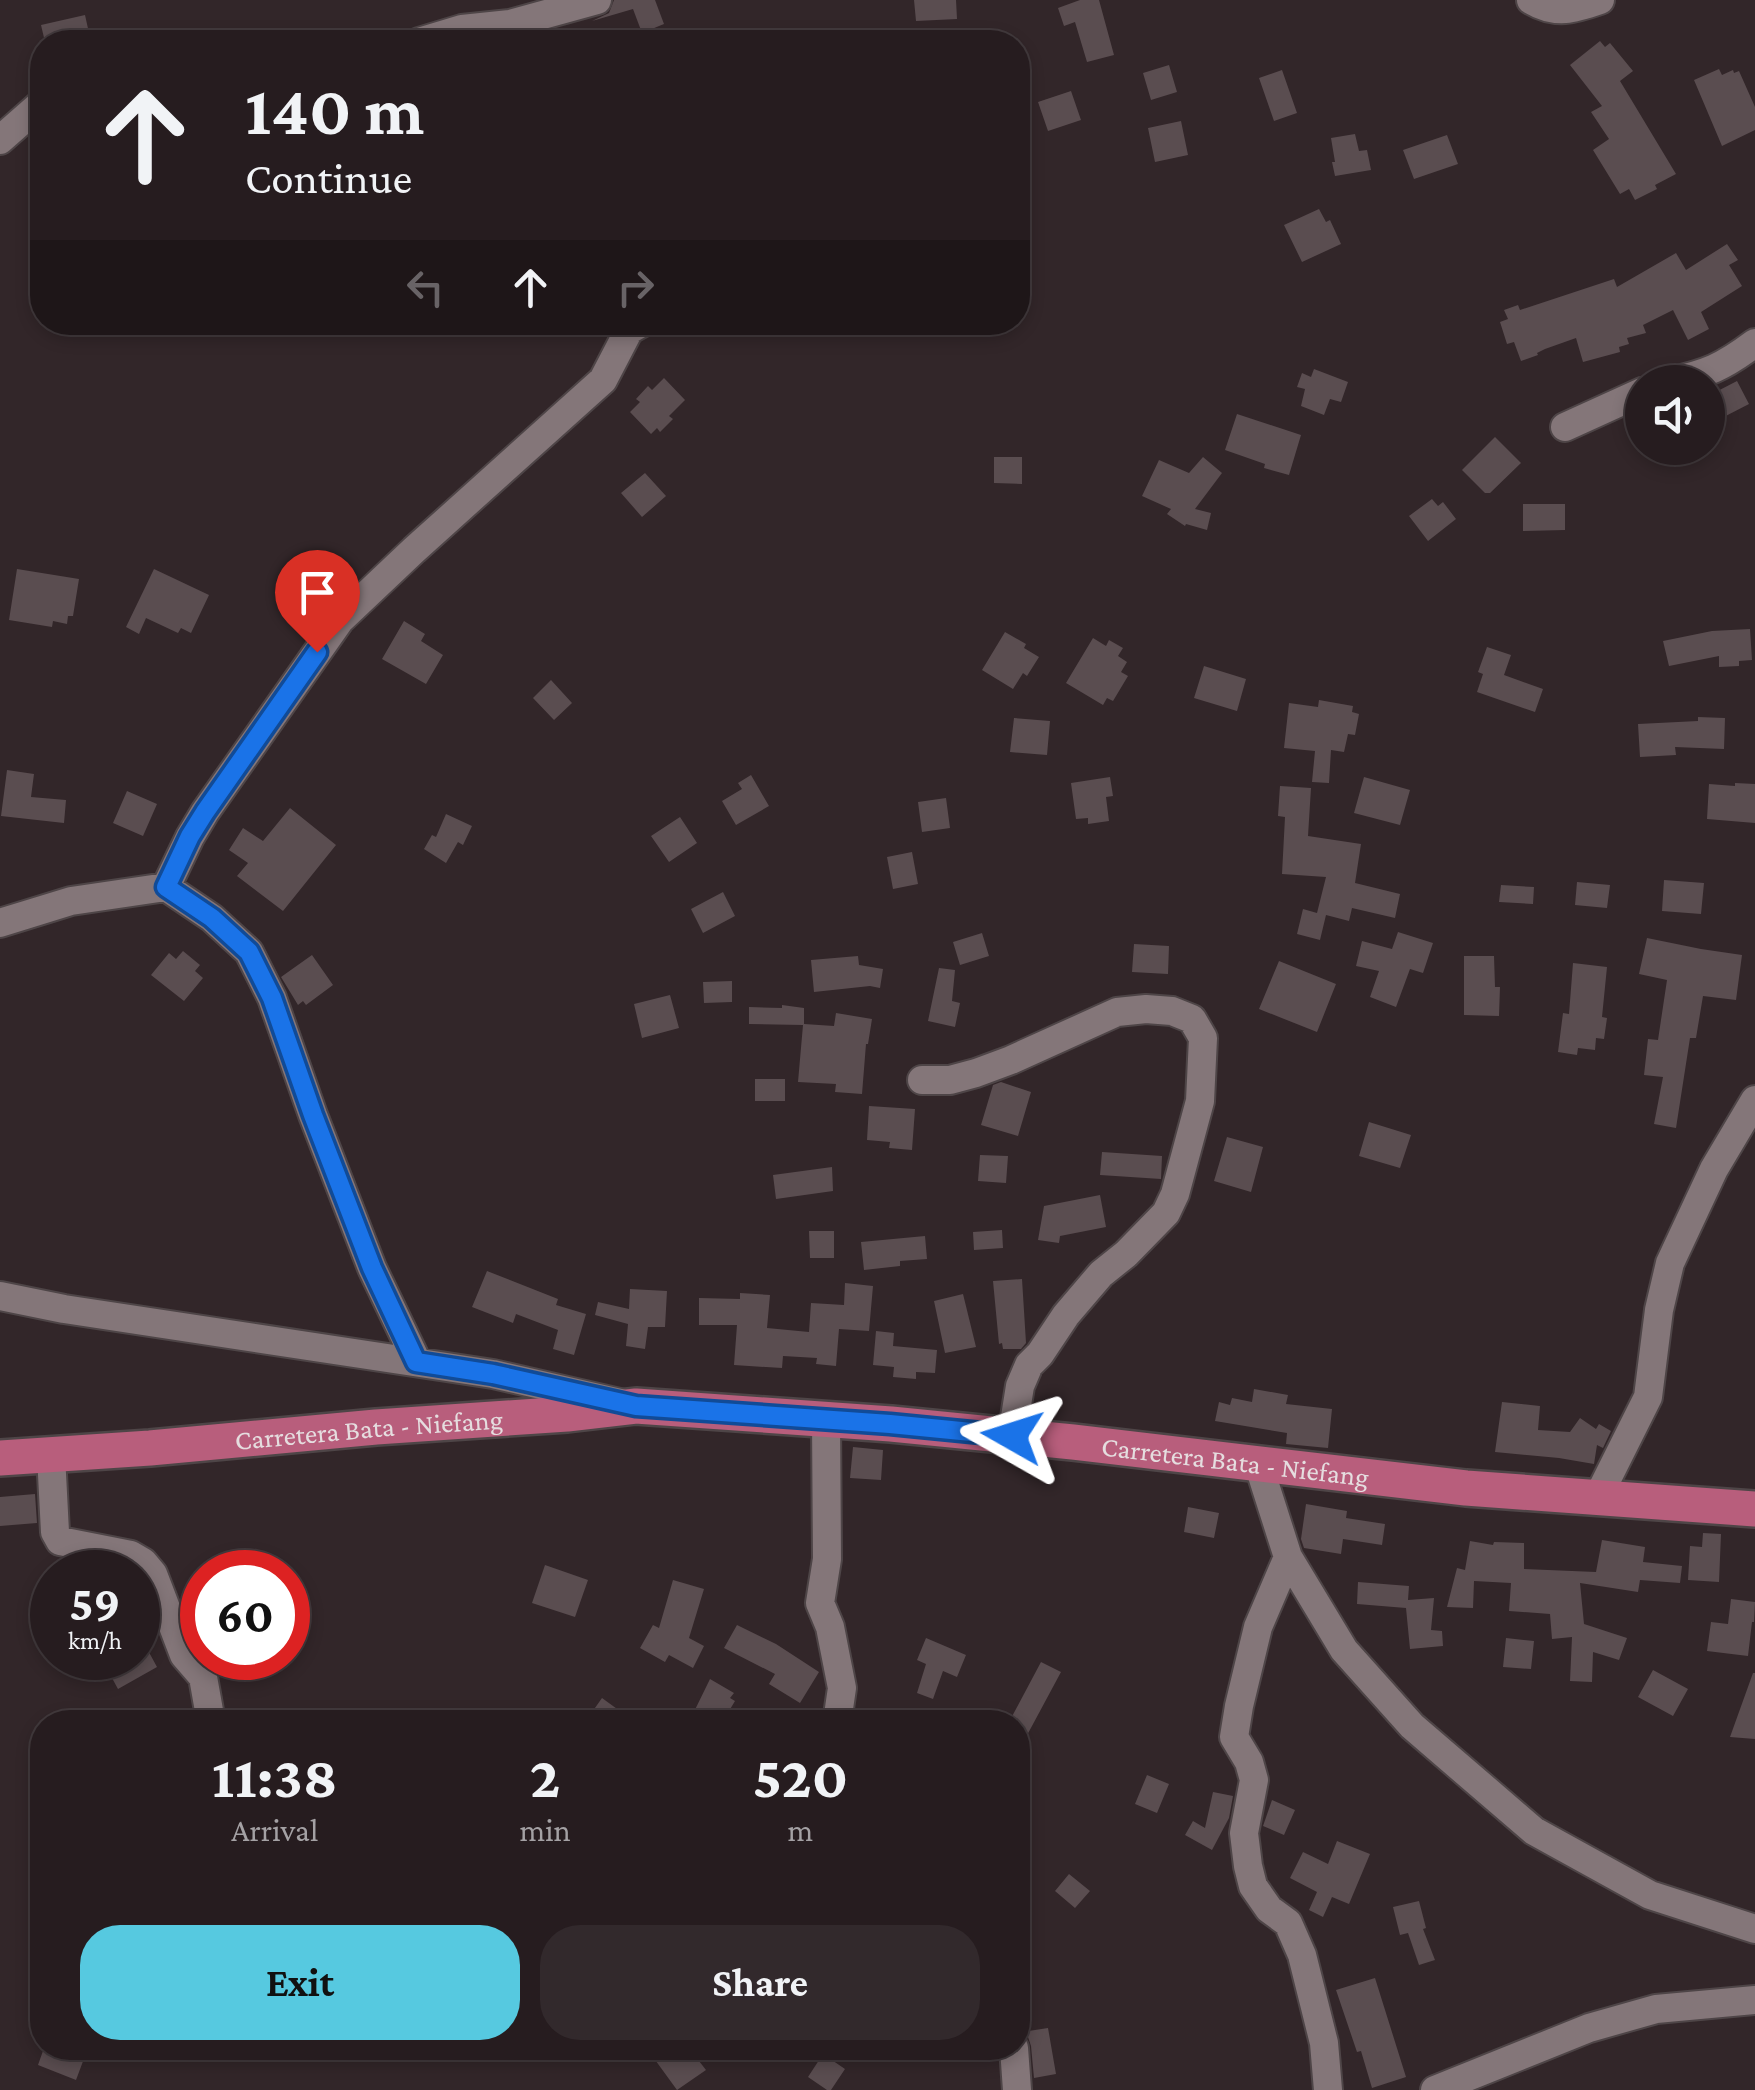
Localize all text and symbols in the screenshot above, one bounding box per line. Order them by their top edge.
icon: ahead [80,70,210,200]
text: 140 m [245,71,424,149]
text: Continue [245,153,412,203]
icon: left [398,260,453,315]
icon: ahead [503,260,558,315]
icon: right [608,260,663,315]
map controls [1625,365,1725,465]
button: sound [1625,365,1725,465]
pin [275,550,360,653]
icon: arrive [290,565,345,620]
position arrow [960,1384,1064,1488]
street label: Carretera Bata - Niefang [233,1403,504,1456]
street label: Carretera Bata - Niefang [1100,1430,1371,1492]
speed limit sign: 60 [180,1550,310,1680]
text: 59 [69,1575,121,1631]
text: km/h [68,1627,122,1654]
text: 11:38 [212,1743,338,1810]
text: 2 [530,1743,560,1810]
text: 520 [753,1743,848,1810]
text: Arrival [231,1812,318,1848]
text: min [520,1812,571,1848]
text: m [788,1812,813,1848]
button: Exit [80,1925,520,2040]
button: Share [540,1925,980,2040]

